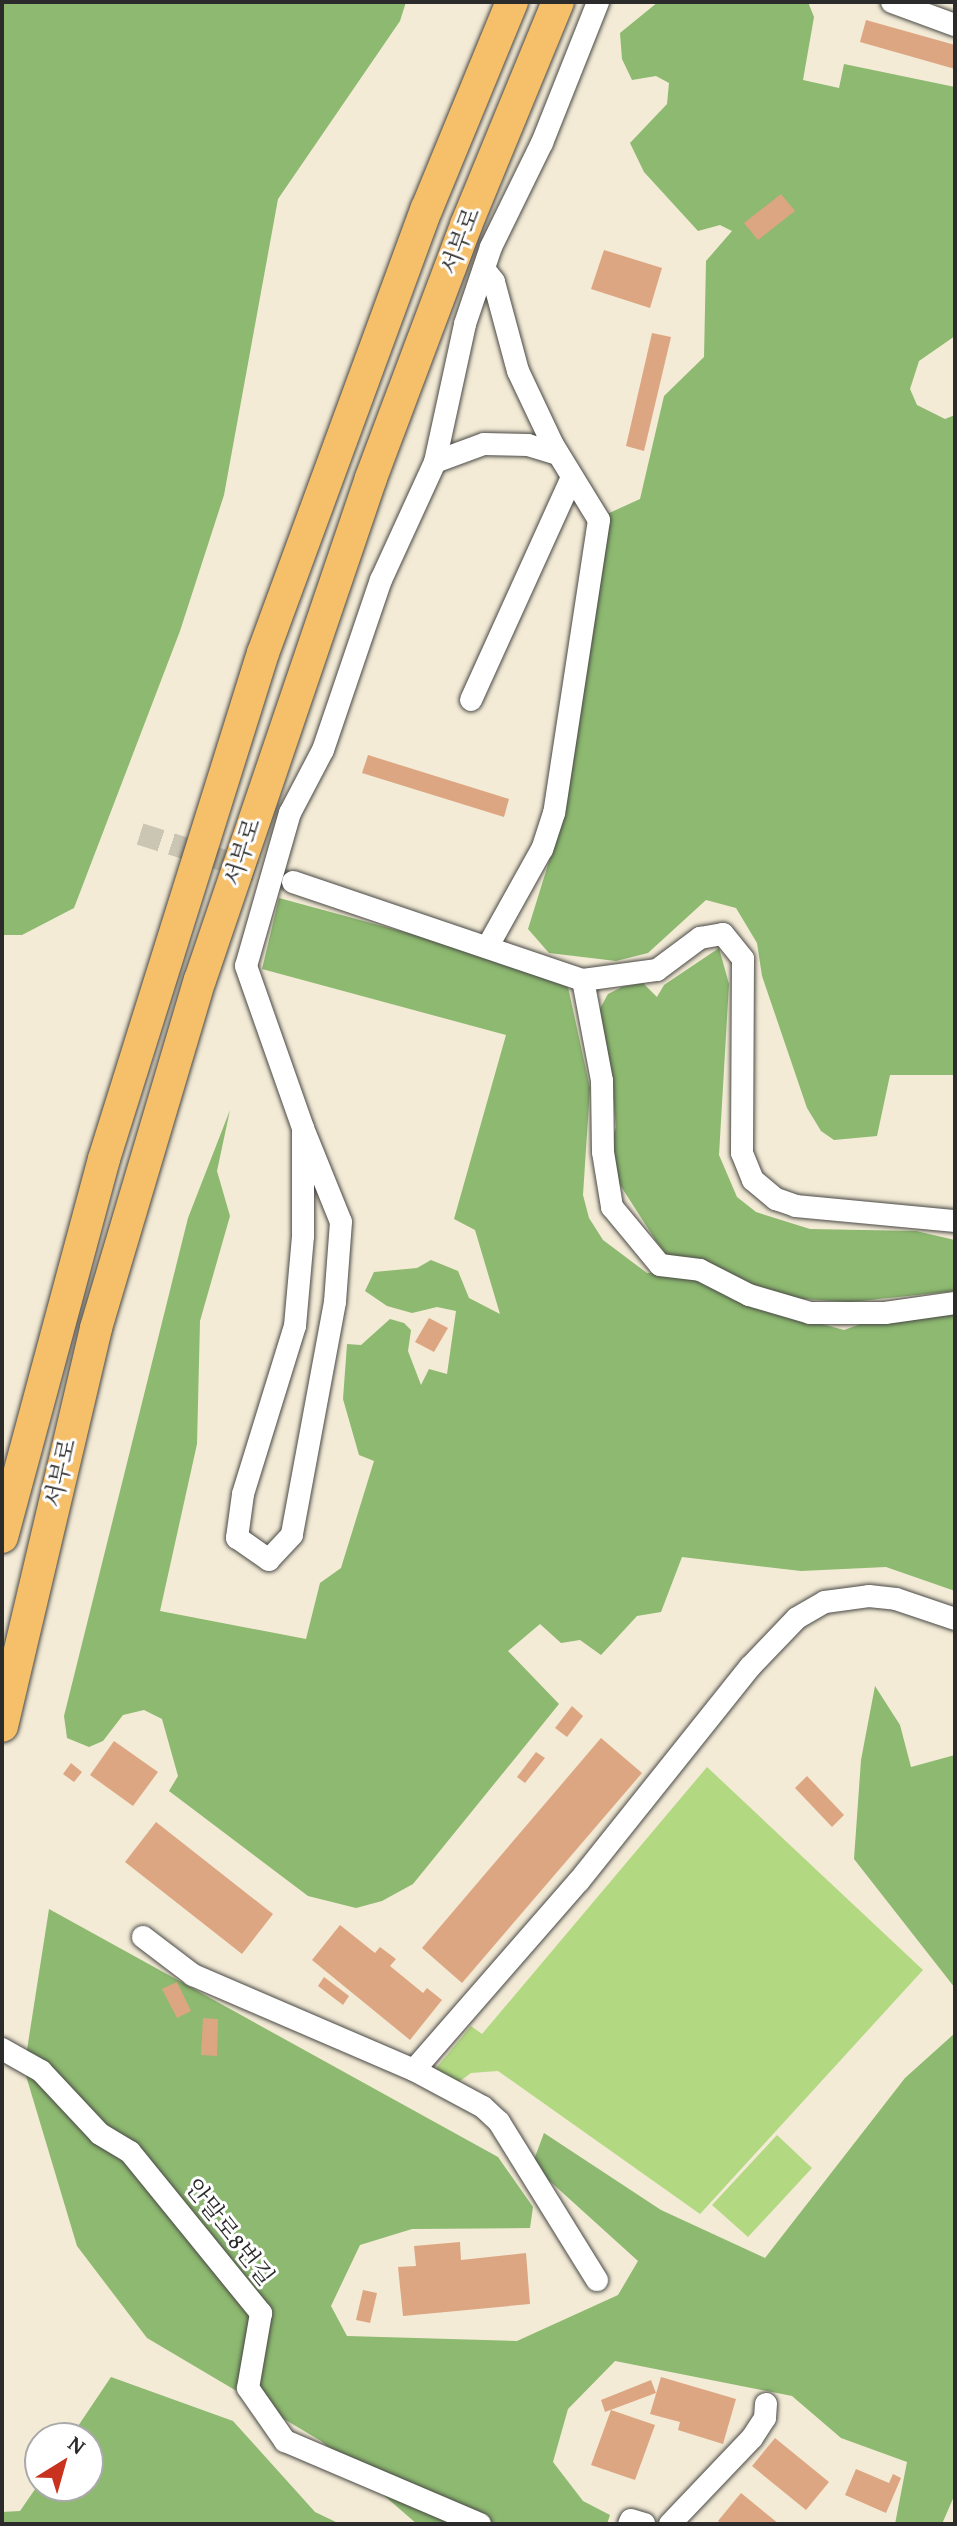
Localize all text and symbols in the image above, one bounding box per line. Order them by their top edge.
street label: 서부로 [434,203,486,279]
street label: 서부로 [218,814,266,890]
street label: 서부로 [38,1436,82,1510]
street label: 안말로8번길 [179,2173,281,2291]
north arrow [24,2422,104,2502]
text: N [62,2427,93,2462]

